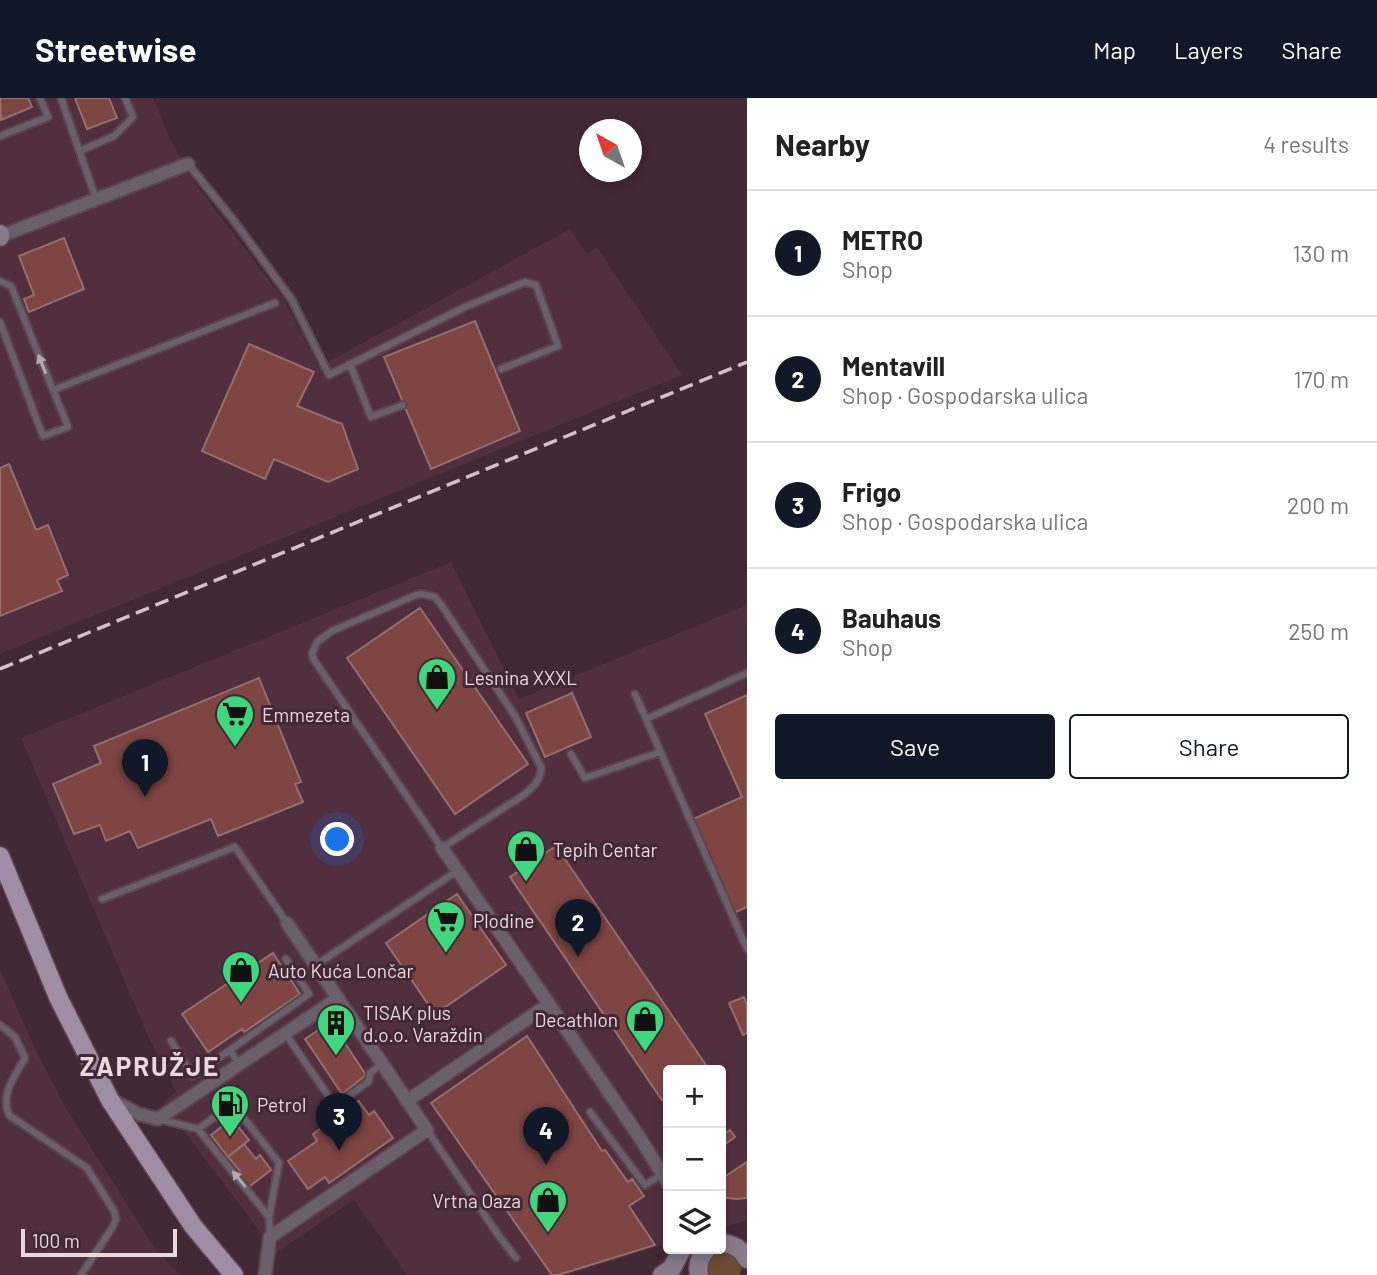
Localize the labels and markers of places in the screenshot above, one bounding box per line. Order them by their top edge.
shop icon: Lesnina XXXL [416,656,458,711]
place label: Lesnina XXXL [464,666,577,689]
supermarket icon: Emmezeta [214,693,256,748]
place label: Emmezeta [262,703,350,726]
pin: 1 [122,739,168,797]
shop icon: Tepih Centar [505,828,547,883]
place label: Tepih Centar [553,838,657,861]
supermarket icon: Plodine [425,899,467,954]
pin: 2 [555,899,601,957]
place label: Plodine [473,909,534,932]
shop icon: Auto Kuća Lončar [220,949,262,1004]
place label: Auto Kuća Lončar [268,959,414,982]
shop icon: Decathlon [624,998,666,1053]
place label: TISAK plus d.o.o. Varaždin [363,1001,483,1046]
building icon: TISAK plus d.o.o. Varaždin [315,1002,357,1057]
place label: Decathlon [534,1008,618,1031]
fuel station icon: Petrol [209,1083,251,1138]
place label: Petrol [257,1093,306,1116]
pin: 3 [316,1093,362,1151]
pin: 4 [523,1107,569,1165]
shop icon: Vrtna Oaza [527,1179,569,1234]
place label: Vrtna Oaza [433,1189,521,1212]

